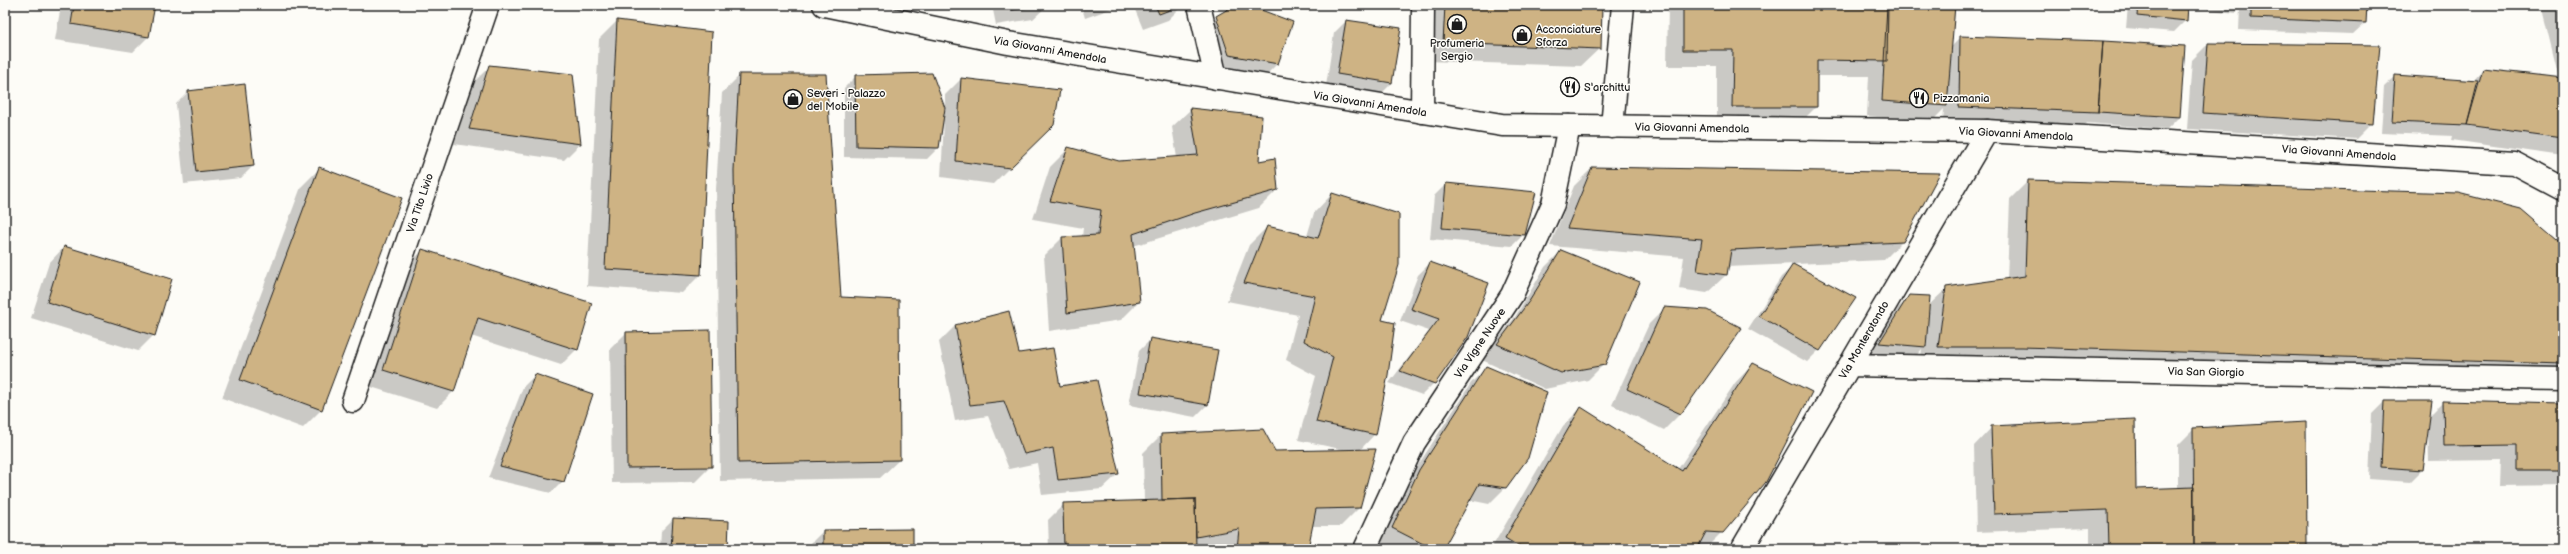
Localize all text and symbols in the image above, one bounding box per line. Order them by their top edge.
shop icon: Profumeria Sergio [1446,13,1468,35]
place label: Acconciature Sforza [1536,23,1602,49]
shop icon: Acconciature Sforza [1511,24,1533,46]
street label: Via Giovanni Amendola [992,34,1108,66]
place label: Profumeria Sergio [1430,37,1484,63]
restaurant icon: S'archittu [1559,76,1581,98]
place label: S'archittu [1584,81,1630,94]
place label: Severi - Palazzo del Mobile [807,87,885,113]
restaurant icon: Pizzamania [1908,87,1930,109]
shop icon: Severi - Palazzo del Mobile [782,88,804,110]
street label: Via Giovanni Amendola [1312,89,1428,119]
place label: Pizzamania [1933,92,1989,105]
street label: Via Giovanni Amendola [1635,121,1749,135]
street label: Via Giovanni Amendola [1958,125,2074,143]
street label: Via Giovanni Amendola [2281,143,2397,163]
street label: Via Tito Livio [404,172,436,234]
street label: Via Monterotondo [1836,299,1892,381]
street label: Via Vigne Nuove [1452,305,1509,381]
street label: Via San Giorgio [2168,365,2244,379]

